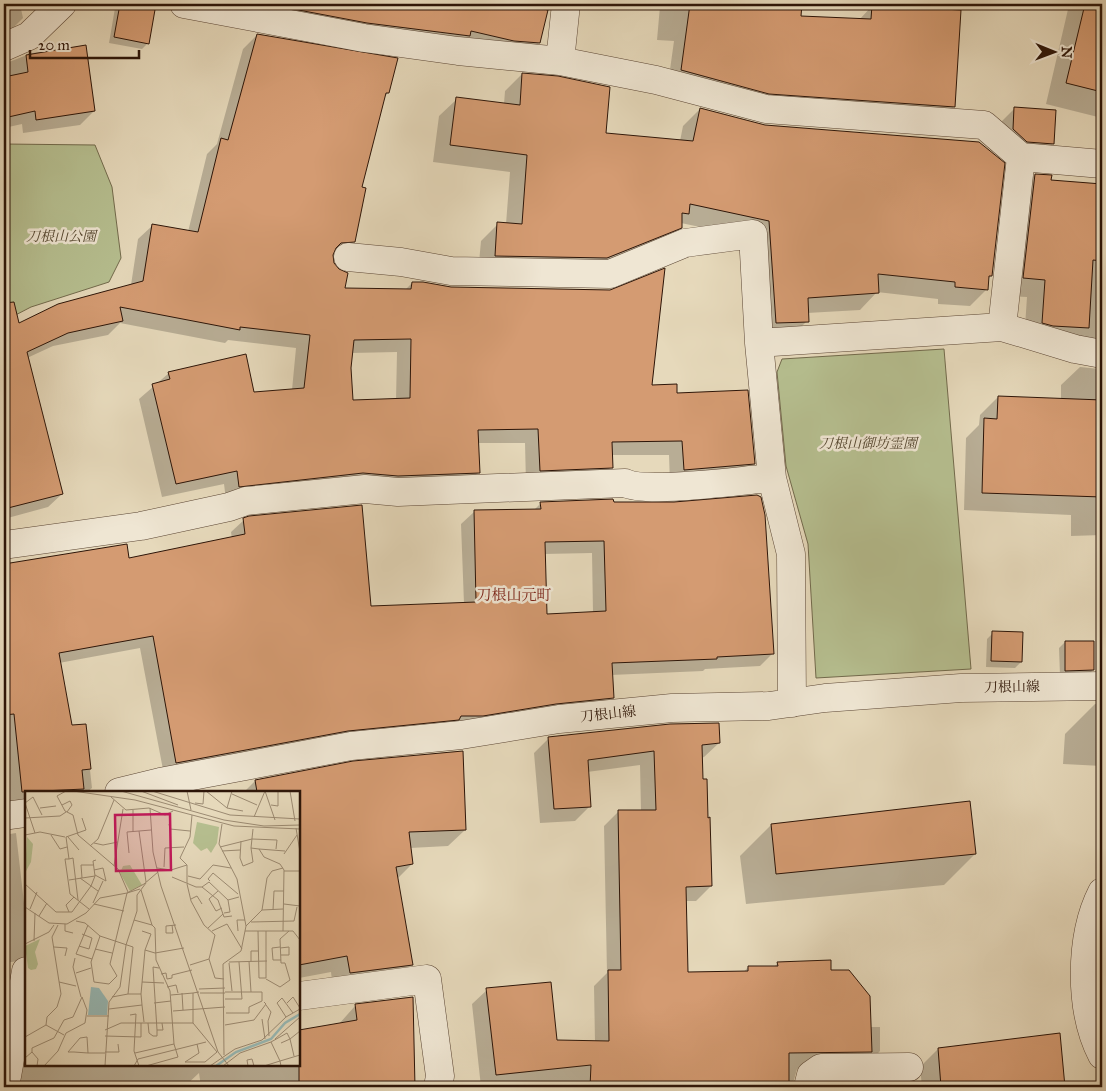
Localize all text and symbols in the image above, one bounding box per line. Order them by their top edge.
scale bar [30,28,139,60]
north arrow [1028,28,1078,78]
text: 20 m [38,36,70,54]
text: N [1058,46,1075,58]
park label: 刀根山公園 [26,228,98,245]
park label: 刀根山御坊霊園 [819,435,919,452]
district label: 刀根山元町 [476,586,552,604]
street label: 刀根山線 [984,678,1040,696]
street label: 刀根山線 [579,703,637,725]
inset map [25,791,300,1066]

